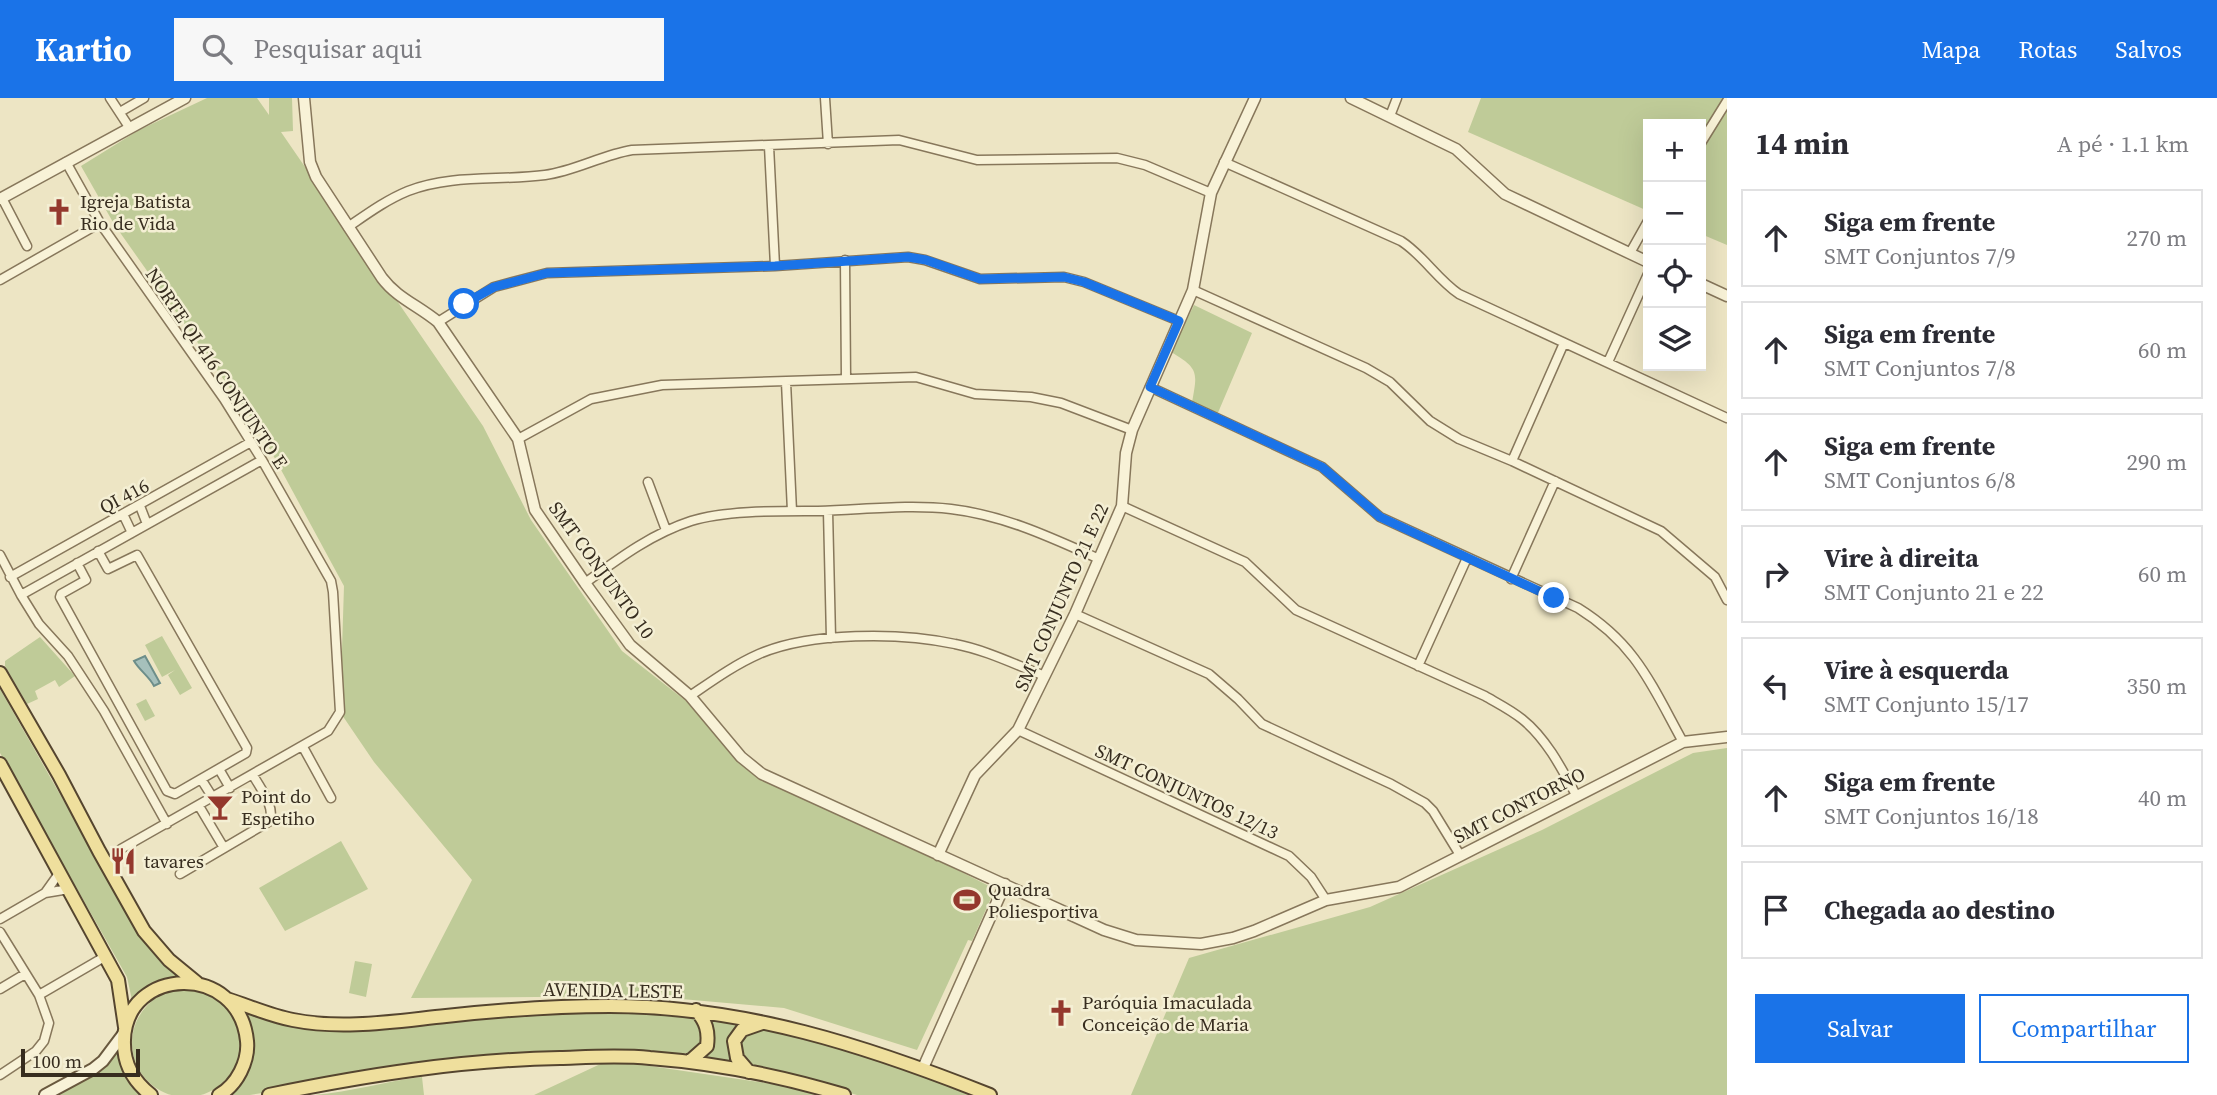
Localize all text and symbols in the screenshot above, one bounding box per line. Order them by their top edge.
search box [174,18,664,81]
text: Kartio [35,27,132,72]
icon: search [198,30,236,68]
text: Pesquisar aqui [254,31,422,67]
text: Mapa [1921,33,1981,66]
text: Rotas [2019,33,2077,66]
text: Salvos [2115,33,2182,66]
map controls [1643,119,1706,371]
button: + [1643,119,1706,182]
text: 14 min [1755,123,1849,164]
text: A pé · 1.1 km [2057,128,2189,160]
button: − [1643,182,1706,245]
place label: Igreja Batista Rio de Vida [80,188,191,236]
church icon: Igreja Batista Rio de Vida [44,197,74,227]
text: Siga em frente [1824,204,1995,240]
icon: ahead [1757,219,1795,257]
text: 270 m [2126,222,2187,254]
text: SMT Conjuntos 7/9 [1824,240,2016,272]
button: locate [1643,245,1706,308]
street label: NORTE QI 416 CONJUNTO E [140,262,294,474]
route start [448,288,479,319]
button: layers [1643,308,1706,371]
text: Siga em frente [1824,316,1995,352]
icon: ahead [1757,331,1795,369]
text: 60 m [2138,334,2187,366]
text: SMT Conjuntos 7/8 [1824,352,2016,384]
text: Siga em frente [1824,428,1995,464]
icon: ahead [1757,443,1795,481]
text: 290 m [2126,446,2187,478]
text: SMT Conjuntos 6/8 [1824,464,2016,496]
street label: QI 416 [95,472,153,520]
street label: SMT CONJUNTO 10 [543,496,661,644]
street label: SMT CONJUNTO 21 E 22 [1008,499,1114,695]
text: Vire à direita [1824,540,1979,576]
icon: right [1757,555,1795,593]
text: 60 m [2138,558,2187,590]
text: SMT Conjunto 21 e 22 [1824,576,2044,608]
route end [1538,582,1569,613]
text: Vire à esquerda [1824,652,2009,688]
icon: left [1757,667,1795,705]
text: 350 m [2126,670,2187,702]
text: SMT Conjunto 15/17 [1824,688,2029,720]
street label: SMT CONJUNTOS 12/13 [1091,737,1283,845]
street label: SMT CONTORNO [1449,761,1589,849]
text: Siga em frente [1824,764,1995,800]
icon: ahead [1757,779,1795,817]
text: 40 m [2138,782,2187,814]
place label: Point do Espetiho [241,783,315,831]
bar icon: Point do Espetiho [205,792,235,822]
text: SMT Conjuntos 16/18 [1824,800,2039,832]
restaurant icon: tavares [108,846,138,876]
place label: tavares [144,848,204,874]
place label: Quadra Poliesportiva [988,876,1099,924]
sports icon: Quadra Poliesportiva [952,885,982,915]
icon: arrive [1757,891,1795,929]
text: Chegada ao destino [1824,892,2055,928]
street label: AVENIDA LESTE [543,976,683,1004]
place label: Paróquia Imaculada Conceição de Maria [1082,989,1252,1037]
button: Salvar [1755,994,1965,1063]
button: Compartilhar [1979,994,2189,1063]
church icon: Paróquia Imaculada Conceição de Maria [1046,998,1076,1028]
scale bar [21,1046,140,1078]
text: 100 m [32,1048,82,1074]

